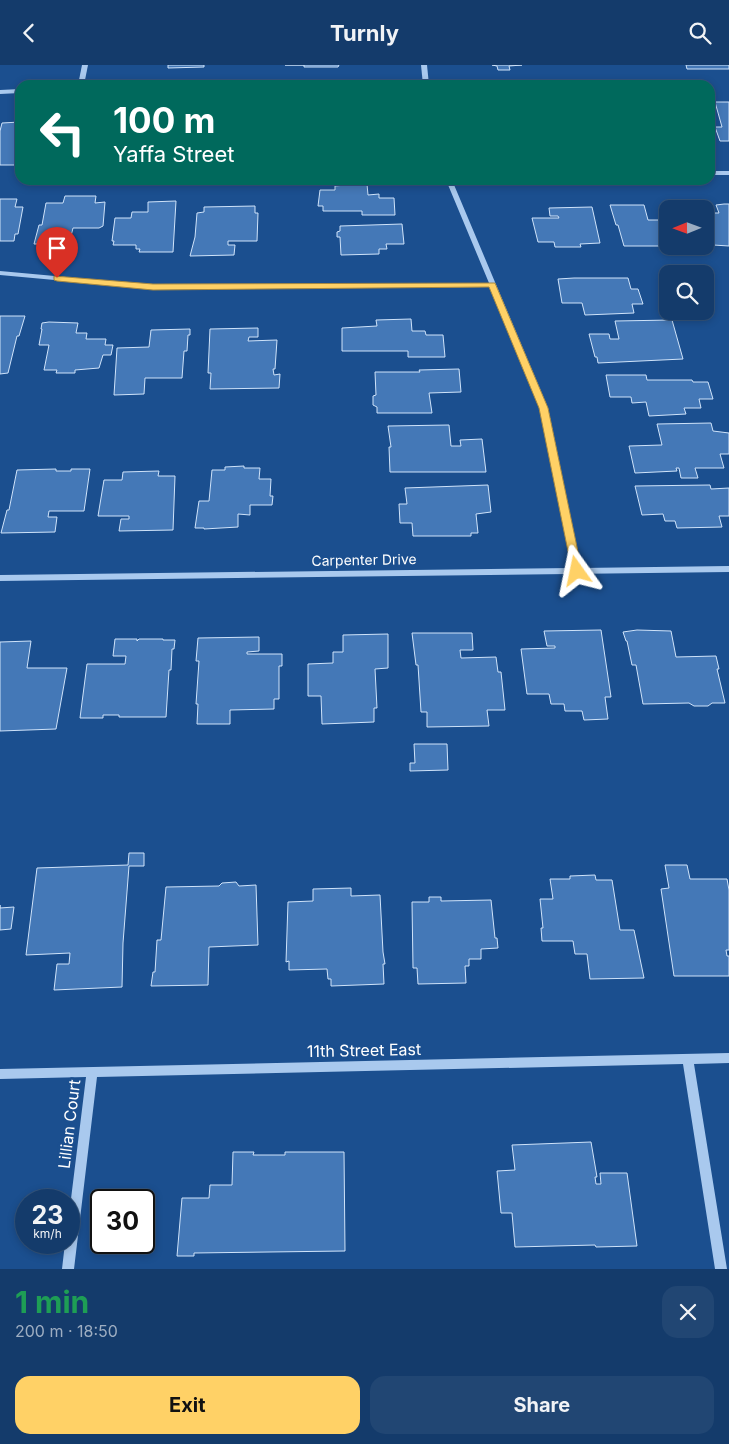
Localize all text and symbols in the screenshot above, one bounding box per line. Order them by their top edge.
icon: back [15,19,43,47]
icon: search [686,19,714,47]
text: Turnly [330,20,399,46]
text: 100 m [113,99,216,141]
icon: left [30,100,95,165]
text: Yaffa Street [113,141,234,167]
north arrow [659,200,714,255]
map controls [659,200,714,320]
pin [36,227,78,278]
icon: arrive [43,234,71,262]
button: search [659,265,714,320]
position arrow [550,544,602,596]
street label: Carpenter Drive [311,550,417,569]
street label: 11th Street East [307,1039,421,1061]
street label: Lillian Court [54,1078,84,1170]
speed limit sign: 30 [90,1189,155,1254]
text: 23 [32,1200,63,1230]
text: km/h [33,1226,62,1241]
text: 1 min [15,1284,89,1320]
button: close [662,1286,714,1338]
text: 200 m · 18:50 [15,1321,118,1341]
button: Exit [15,1376,360,1434]
button: Share [370,1376,714,1434]

